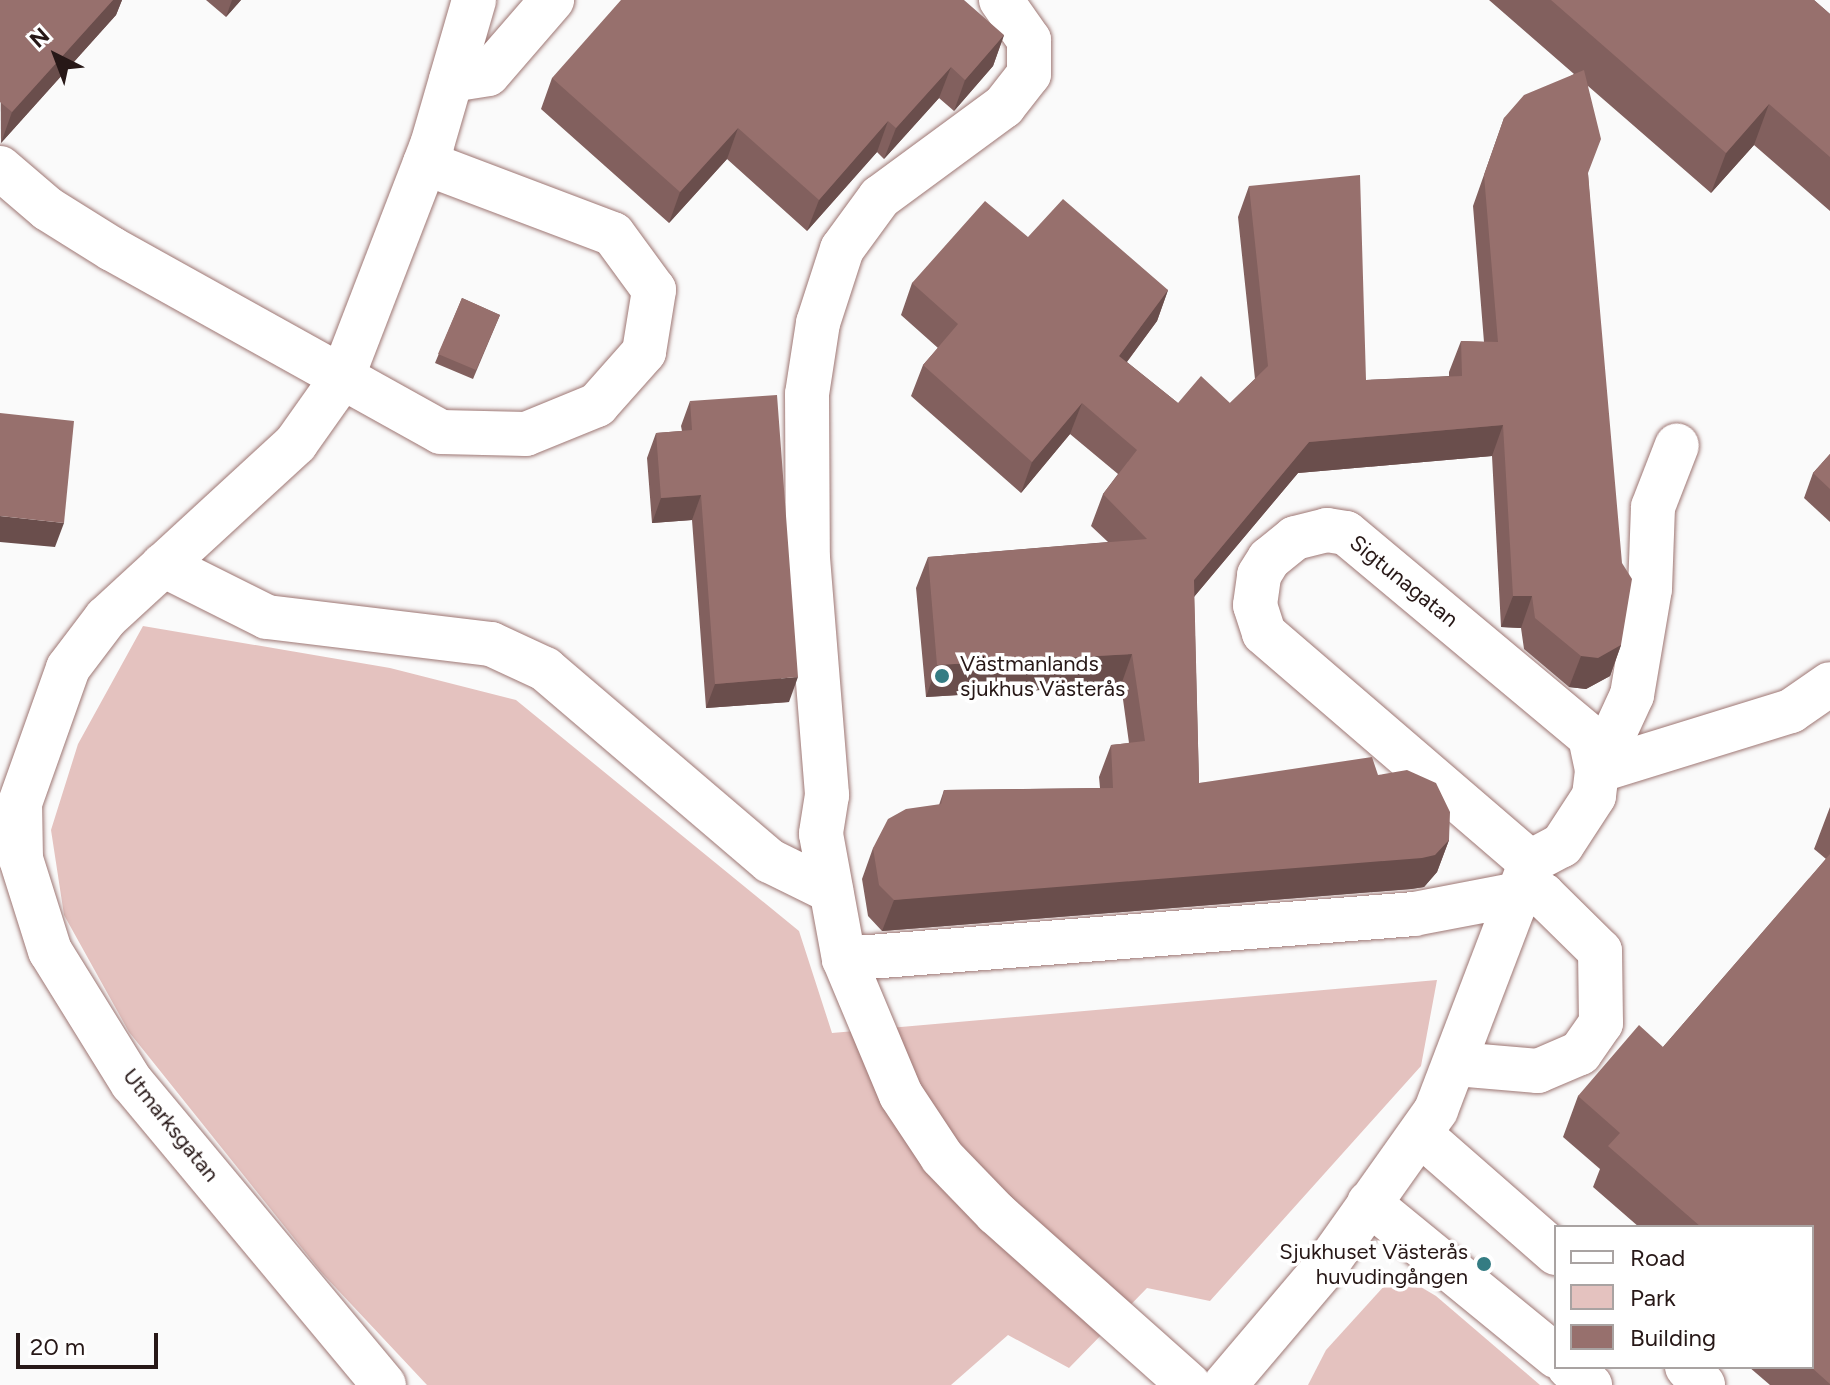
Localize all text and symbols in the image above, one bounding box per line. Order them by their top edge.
north arrow [16,16,96,96]
text: N [24,22,55,54]
street label: Sigtunagatan [1345,529,1463,633]
place label: Västmanlands sjukhus Västerås [960,650,1125,702]
marker: Västmanlands sjukhus Västerås [931,665,953,687]
street label: Utmarksgatan [117,1063,225,1187]
legend [1554,1225,1814,1369]
place label: Sjukhuset Västerås huvudingången [1279,1238,1468,1290]
text: Road [1630,1243,1685,1272]
marker: Sjukhuset Västerås huvudingången [1475,1255,1493,1273]
text: Park [1630,1283,1676,1312]
scale bar [20,1317,162,1367]
text: Building [1630,1323,1716,1352]
text: 20 m [30,1332,85,1361]

